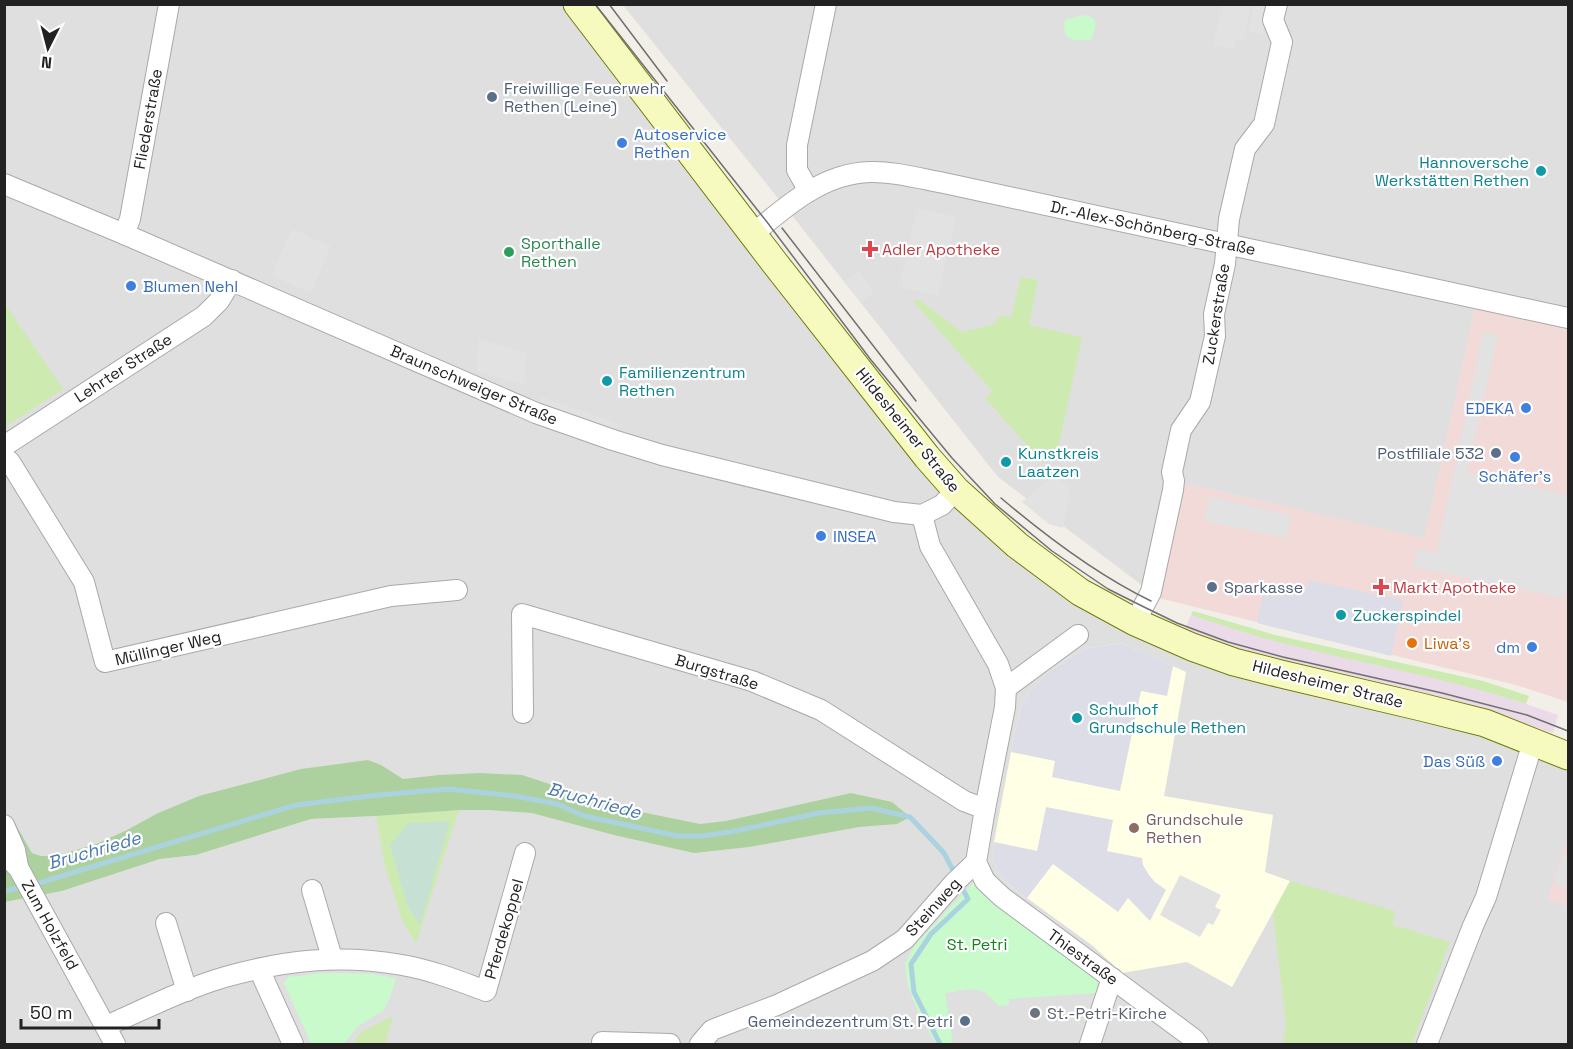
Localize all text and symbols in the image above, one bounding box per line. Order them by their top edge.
north arrow [18,18,78,78]
text: N [40,51,53,73]
street label: Fliederstraße [129,67,167,171]
place label: Freiwillige Feuerwehr Rethen (Leine) [504,78,665,117]
marker: Freiwillige Feuerwehr Rethen (Leine) [485,90,499,104]
place label: Autoservice Rethen [634,124,726,163]
marker: Autoservice Rethen [615,136,629,150]
place label: Hannoversche Werkstätten Rethen [1375,152,1529,191]
marker: Hannoversche Werkstätten Rethen [1534,164,1548,178]
street label: Dr.-Alex-Schönberg-Straße [1048,196,1258,260]
place label: Sporthalle Rethen [521,233,601,272]
place label: Adler Apotheke [882,239,1000,260]
marker: Adler Apotheke [863,242,877,256]
marker: Sporthalle Rethen [502,245,516,259]
street label: Zuckerstraße [1198,262,1234,366]
place label: Blumen Nehl [143,276,238,297]
marker: Blumen Nehl [124,279,138,293]
street label: Lehrter Straße [70,329,176,407]
street label: Braunschweiger Straße [387,340,561,430]
place label: Familienzentrum Rethen [619,362,746,401]
street label: Hildesheimer Straße [851,363,965,497]
marker: Familienzentrum Rethen [600,374,614,388]
place label: EDEKA [1466,398,1514,419]
marker: EDEKA [1519,401,1533,415]
place label: Kunstkreis Laatzen [1018,443,1099,482]
place label: Postfiliale 532 [1377,443,1484,464]
marker: Postfiliale 532 [1489,446,1503,460]
marker: Schäfer's [1508,450,1522,464]
marker: Kunstkreis Laatzen [999,455,1013,469]
place label: Schäfer's [1479,466,1551,487]
place label: INSEA [833,526,876,547]
marker: INSEA [814,529,828,543]
place label: Sparkasse [1224,577,1303,598]
place label: Markt Apotheke [1393,577,1516,598]
marker: Sparkasse [1205,580,1219,594]
marker: Markt Apotheke [1374,580,1388,594]
place label: Zuckerspindel [1353,605,1461,626]
marker: Zuckerspindel [1334,608,1348,622]
street label: Müllinger Weg [113,626,223,670]
place label: Liwa's [1424,633,1471,654]
marker: Liwa's [1405,636,1419,650]
place label: dm [1496,637,1520,658]
marker: dm [1525,640,1539,654]
street label: Burgstraße [673,649,761,695]
street label: Hildesheimer Straße [1250,655,1406,713]
place label: Schulhof Grundschule Rethen [1089,699,1246,738]
marker: Schulhof Grundschule Rethen [1070,711,1084,725]
place label: Das Süß [1423,751,1485,772]
marker: Das Süß [1490,754,1504,768]
water label: Bruchriede [545,777,644,824]
place label: Grundschule Rethen [1146,809,1243,848]
marker: Grundschule Rethen [1127,821,1141,835]
water label: Bruchriede [45,825,144,874]
street label: Steinweg [901,873,965,941]
street label: Zum Holzfeld [17,876,83,974]
street label: Pferdekoppel [480,876,528,982]
street label: Thiestraße [1043,924,1123,990]
park label: St. Petri [947,934,1007,955]
scale bar [21,992,159,1030]
text: 50 m [30,1001,72,1024]
place label: St.-Petri-Kirche [1047,1003,1167,1024]
marker: St.-Petri-Kirche [1028,1006,1042,1020]
place label: Gemeindezentrum St. Petri [748,1011,953,1032]
marker: Gemeindezentrum St. Petri [958,1014,972,1028]

